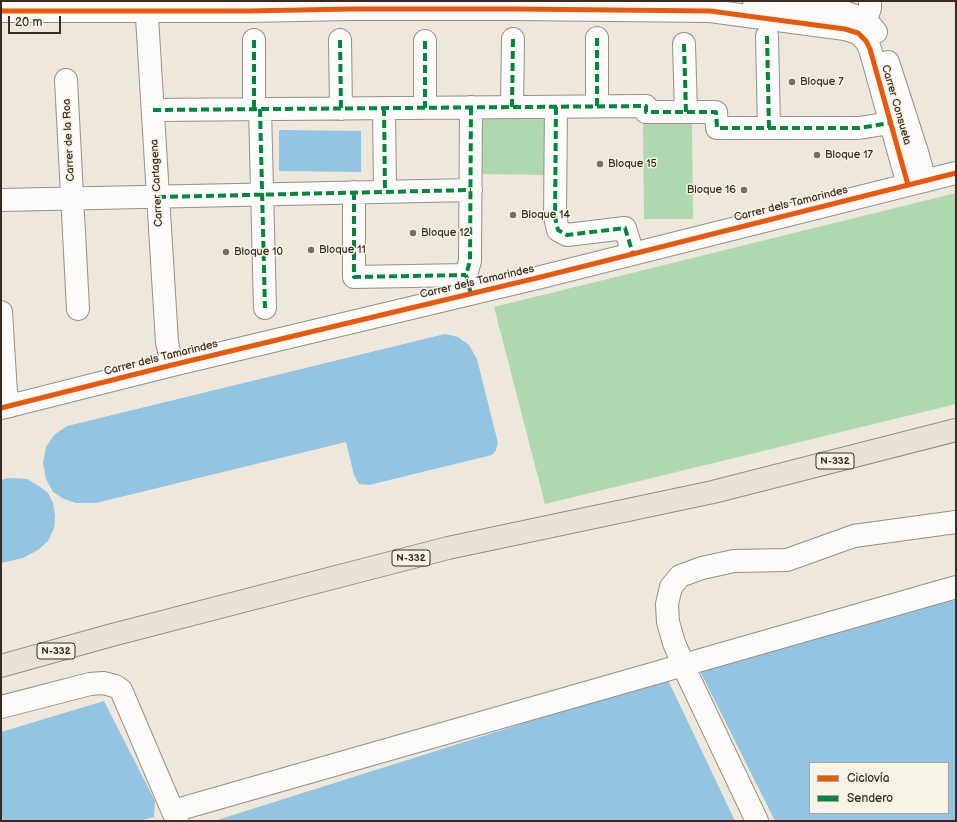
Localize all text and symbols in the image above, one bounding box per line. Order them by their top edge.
scale bar [10,8,63,34]
text: 20 m [15,15,42,30]
street label: Carrer Consueta [878,63,914,147]
place label: Bloque 7 [800,75,844,89]
marker: Bloque 7 [787,77,797,87]
street label: Carrer de la Roa [60,98,78,182]
street label: Carrer Cartagena [148,139,166,227]
place label: Bloque 17 [825,148,873,162]
marker: Bloque 17 [812,150,822,160]
place label: Bloque 15 [608,157,657,171]
marker: Bloque 15 [595,159,605,169]
place label: Bloque 16 [687,183,736,197]
street label: Carrer dels Tamarindes [733,183,849,225]
marker: Bloque 16 [739,185,749,195]
place label: Bloque 14 [521,208,570,222]
marker: Bloque 14 [508,210,518,220]
place label: Bloque 12 [421,226,470,240]
marker: Bloque 12 [408,228,418,238]
place label: Bloque 11 [319,243,366,257]
place label: Bloque 10 [234,245,283,259]
marker: Bloque 11 [306,245,316,255]
marker: Bloque 10 [221,247,231,257]
street label: Carrer dels Tamarindes [419,262,535,302]
street label: Carrer dels Tamarindes [103,337,219,379]
road number: N-332 [816,453,854,469]
road number: N-332 [392,550,430,566]
road number: N-332 [37,643,75,659]
legend [809,762,949,814]
text: Ciclovía [847,771,889,786]
text: Sendero [847,791,893,806]

